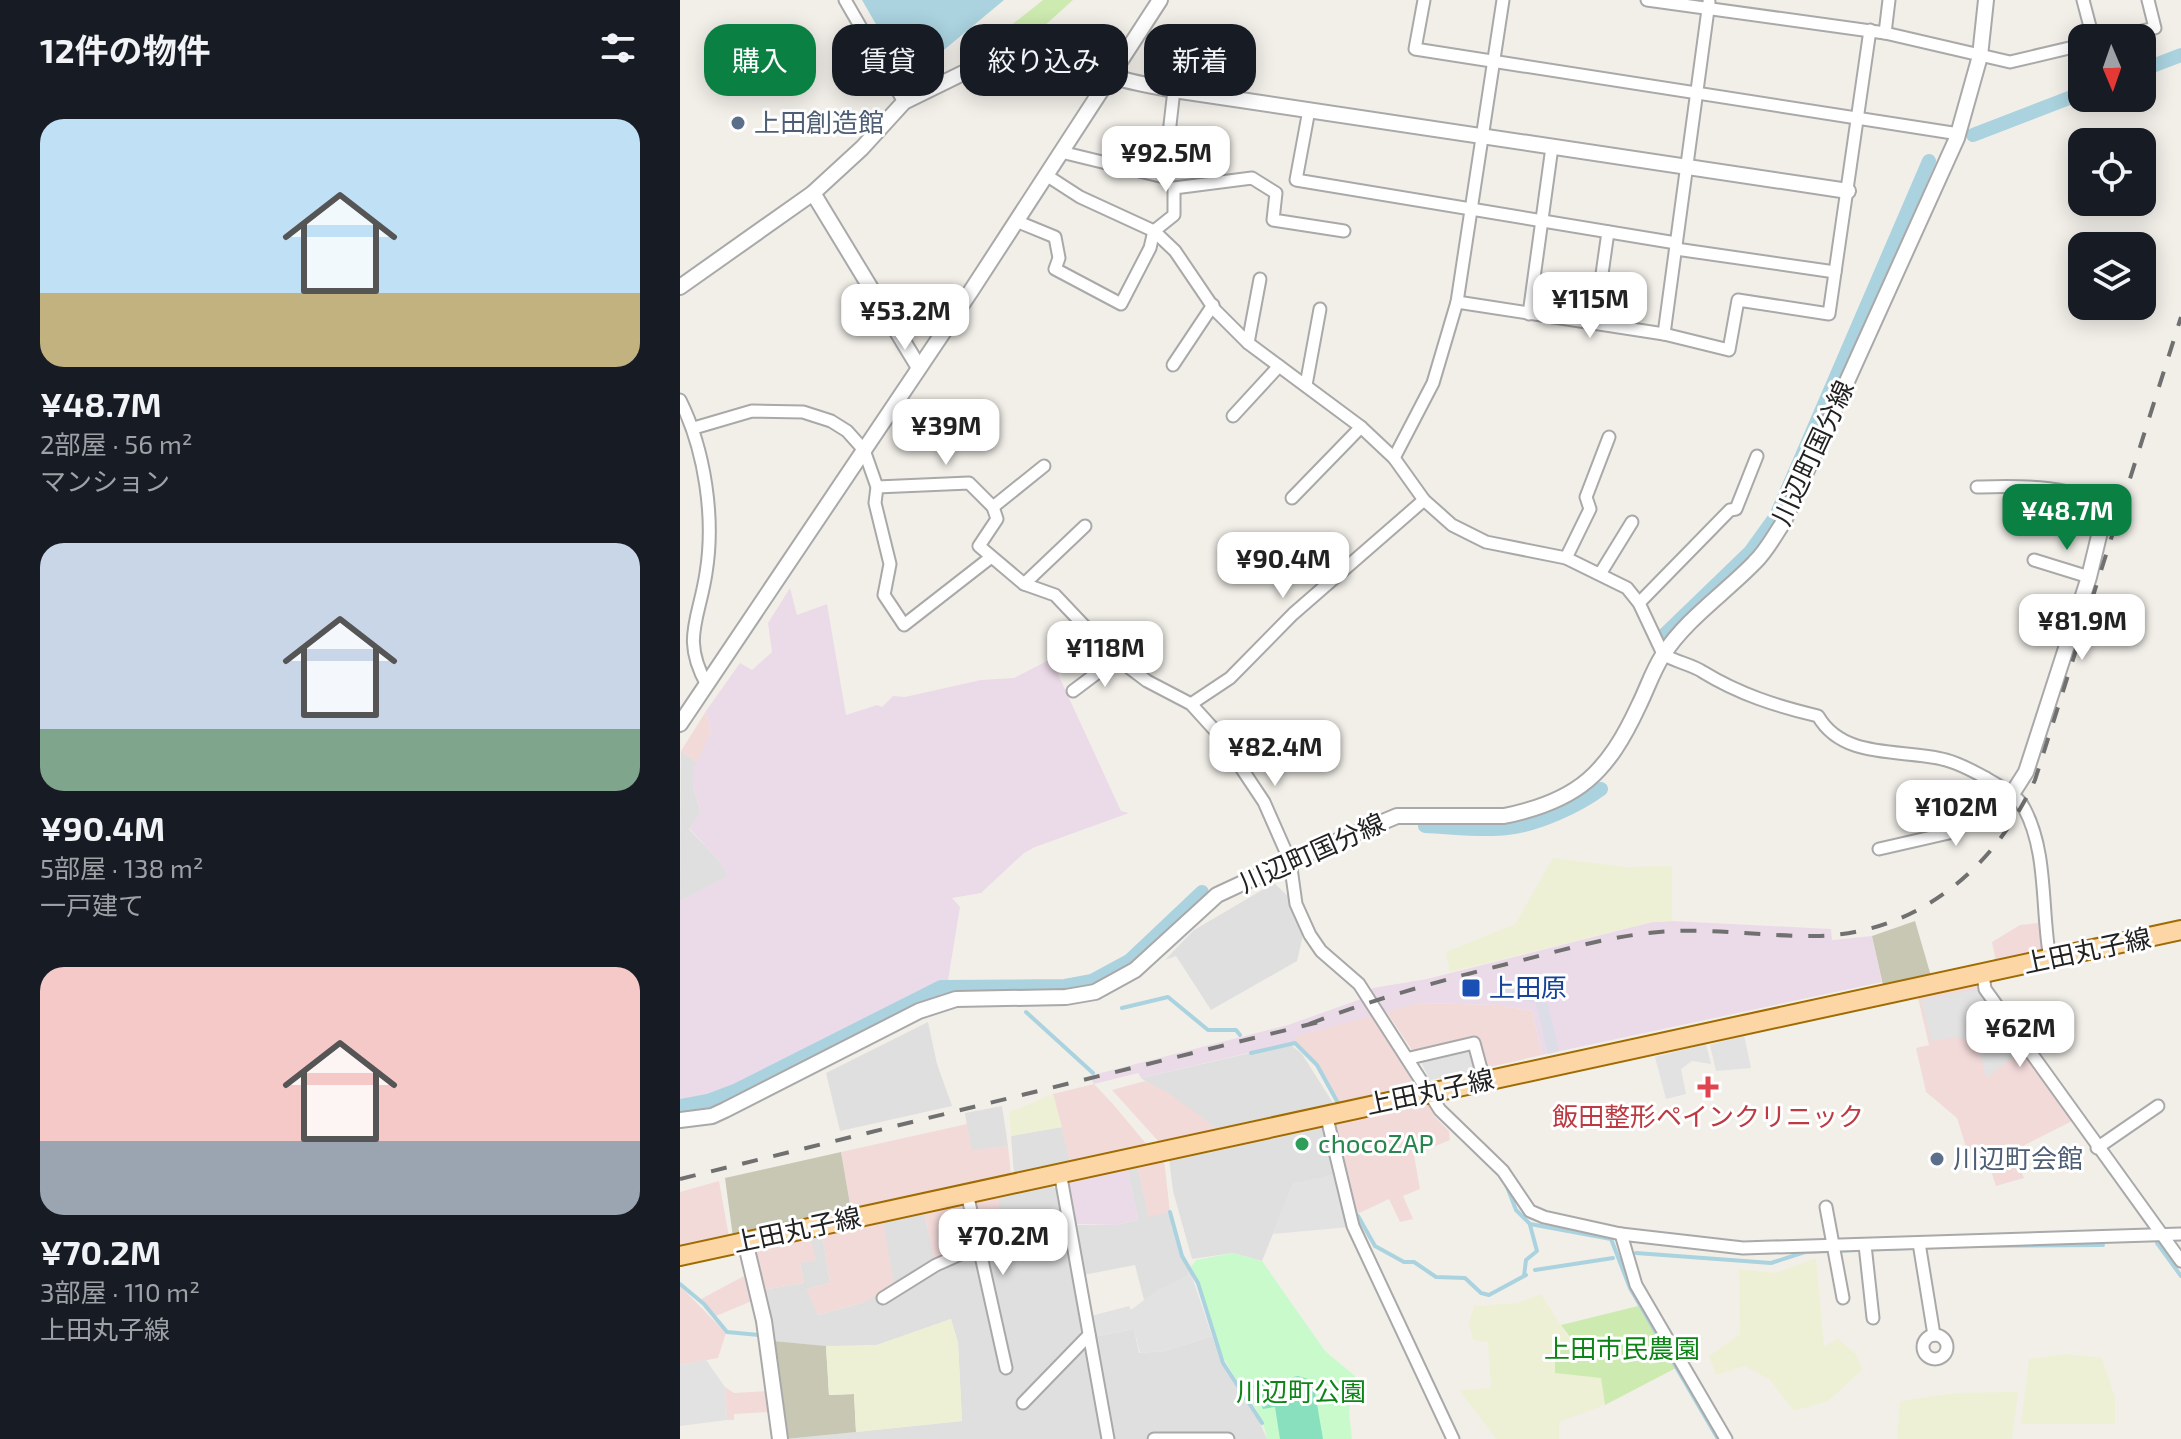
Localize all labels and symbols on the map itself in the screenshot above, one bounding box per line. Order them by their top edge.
north arrow [2068,24,2156,112]
place label: 上田創造館 [754,106,884,137]
marker: 上田創造館 [729,114,747,132]
pin: ¥92.5M [1101,126,1231,194]
pin: ¥115M [1534,272,1646,340]
pin: ¥53.2M [840,284,970,352]
street label: 川辺町国分線 [1765,375,1859,530]
pin: ¥39M [899,399,993,467]
pin: ¥48.7M [2002,484,2132,552]
pin: ¥90.4M [1218,532,1348,600]
pin: ¥81.9M [2017,594,2147,662]
pin: ¥118M [1049,621,1161,689]
pin: ¥82.4M [1210,720,1340,788]
pin: ¥102M [1900,780,2012,848]
street label: 川辺町国分線 [1234,806,1389,898]
street label: 上田丸子線 [2020,921,2153,978]
place label: 上田原 [1489,971,1567,1002]
marker: 上田原 [1460,977,1482,999]
pin: ¥62M [1973,1001,2067,1069]
street label: 上田丸子線 [1363,1062,1496,1119]
marker: 飯田整形ペインクリニック [1697,1076,1719,1098]
place label: 飯田整形ペインクリニック [1552,1100,1864,1131]
place label: chocoZAP [1318,1127,1434,1158]
marker: chocoZAP [1293,1135,1311,1153]
place label: 川辺町会館 [1953,1142,2083,1173]
marker: 川辺町会館 [1928,1150,1946,1168]
street label: 上田丸子線 [730,1200,863,1257]
pin: ¥70.2M [938,1209,1068,1277]
park label: 上田市民農園 [1544,1332,1700,1363]
park label: 川辺町公園 [1236,1375,1366,1406]

